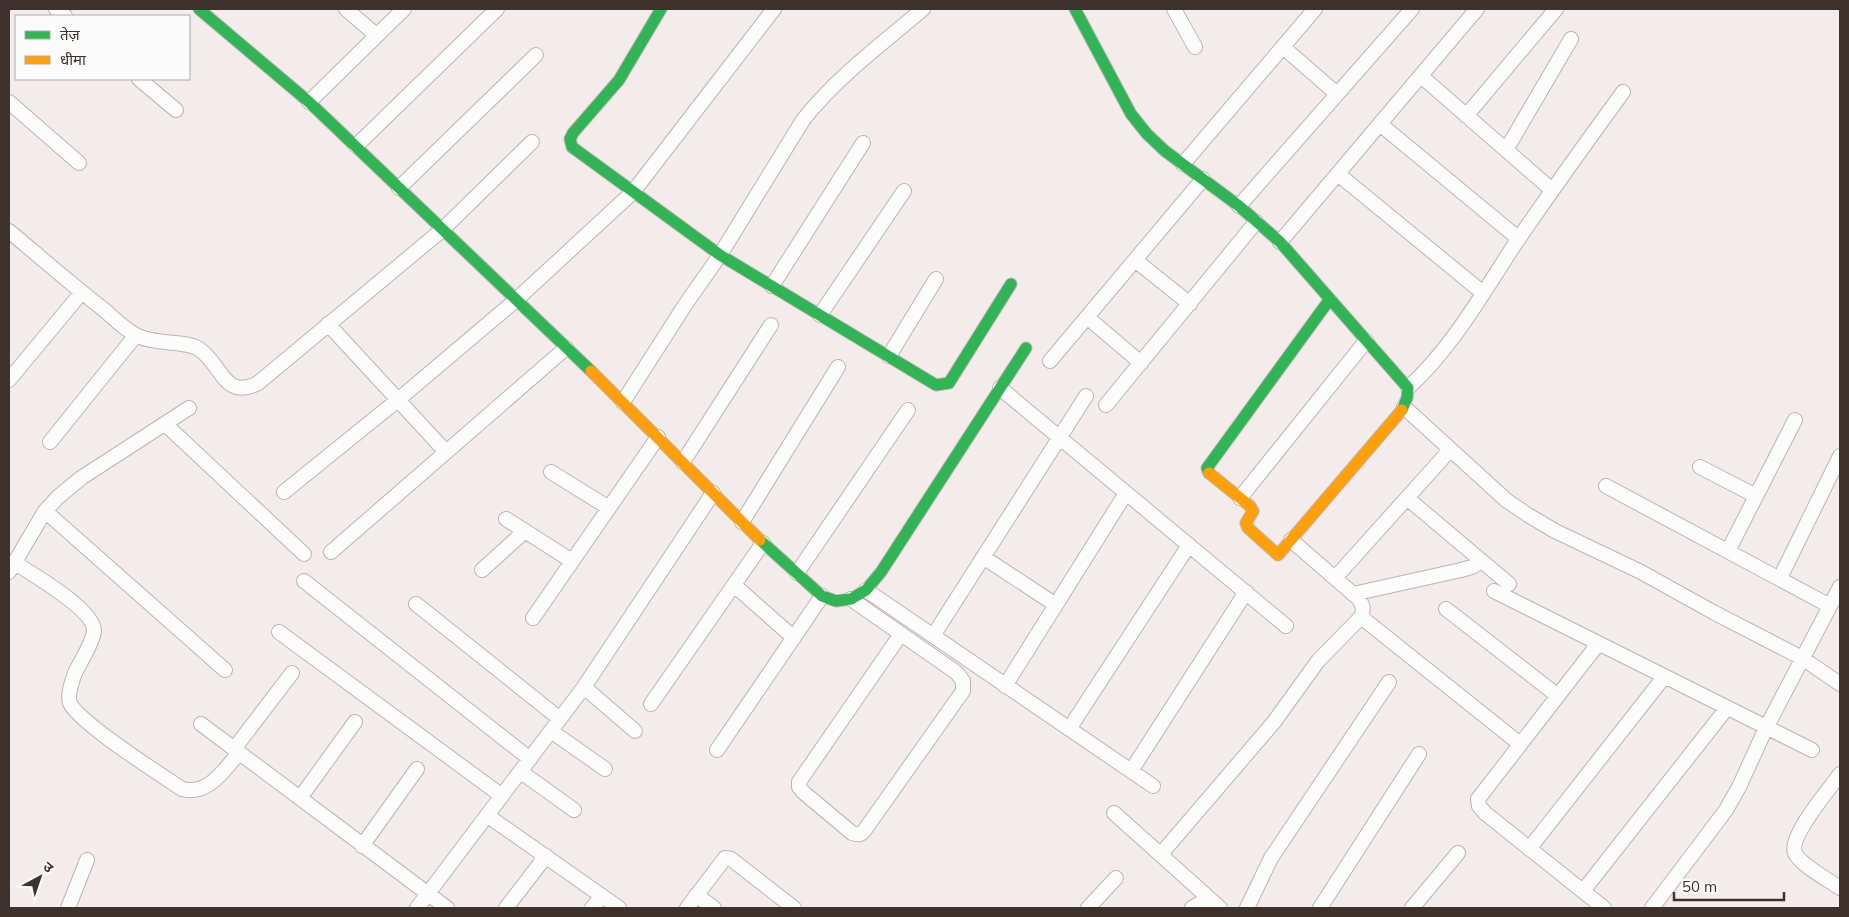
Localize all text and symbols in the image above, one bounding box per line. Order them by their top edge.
legend [15,15,190,80]
text: तेज़ [60,25,81,44]
text: धीमा [60,50,87,69]
north arrow [15,852,65,902]
text: उ [39,858,58,877]
scale bar [1674,870,1784,902]
text: 50 m [1682,877,1717,896]

